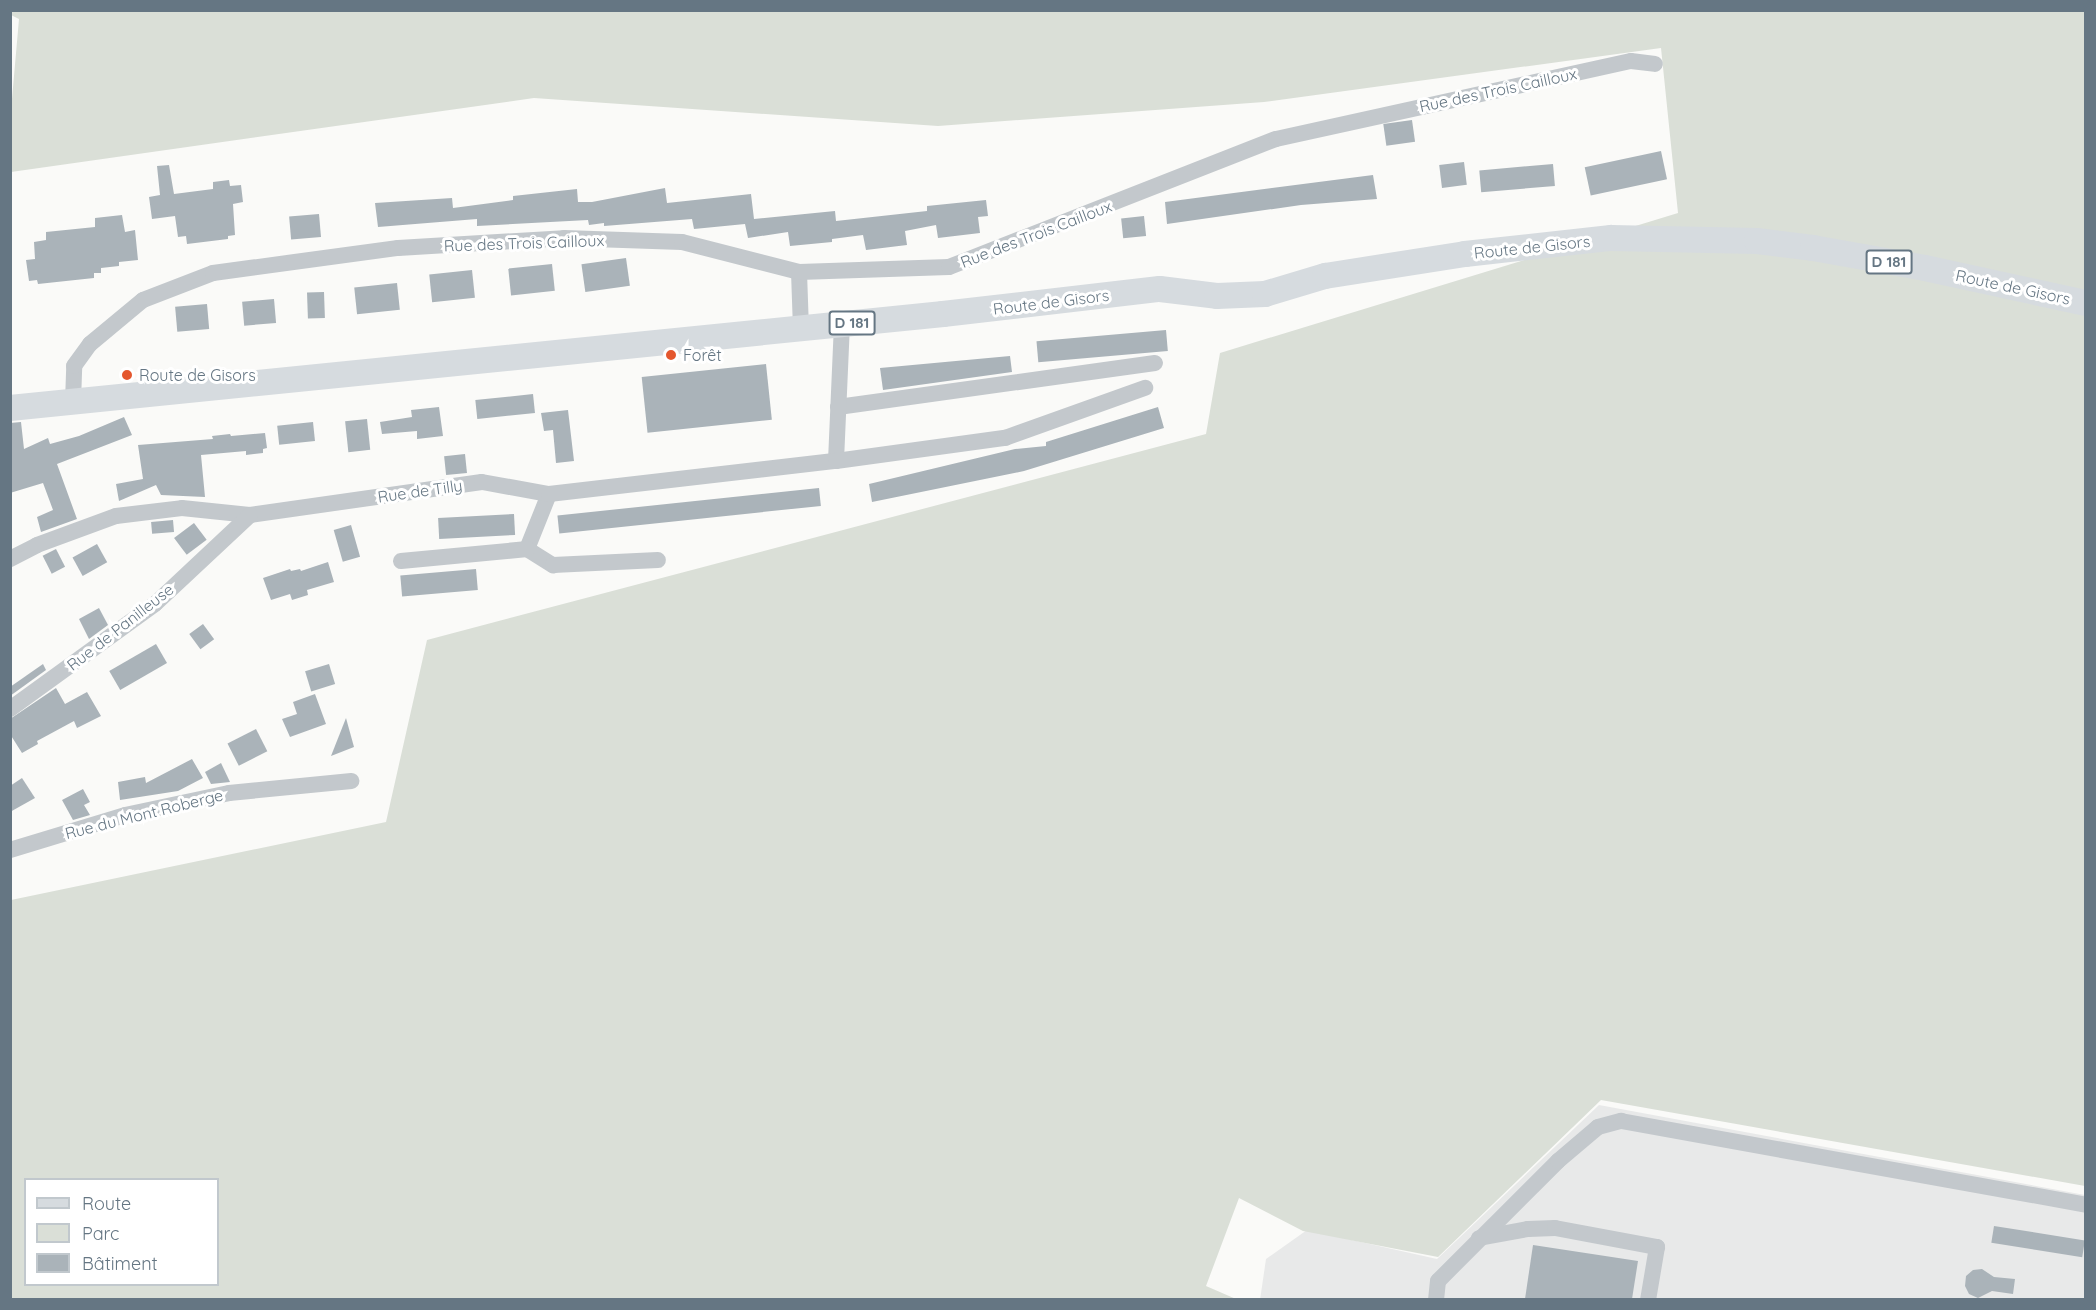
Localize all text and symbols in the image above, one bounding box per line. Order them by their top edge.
street label: Rue des Trois Cailloux [1418,64,1578,116]
street label: Rue des Trois Cailloux [958,196,1114,272]
street label: Rue des Trois Cailloux [443,231,605,255]
street label: Route de Gisors [1473,231,1591,263]
road number: D 181 [1865,250,1913,274]
street label: Route de Gisors [1954,265,2072,309]
street label: Route de Gisors [992,285,1110,319]
road number: D 181 [828,311,876,335]
place label: Forêt [683,345,722,365]
marker: Forêt [664,348,678,362]
place label: Route de Gisors [139,365,256,385]
marker: Route de Gisors [120,368,134,382]
street label: Rue de Tilly [376,476,464,506]
street label: Rue de Panilleuse [63,579,177,675]
street label: Rue du Mont Roberge [63,785,225,843]
legend [24,1178,219,1286]
text: Route [82,1192,131,1215]
text: Parc [82,1222,119,1245]
text: Bâtiment [82,1252,158,1275]

